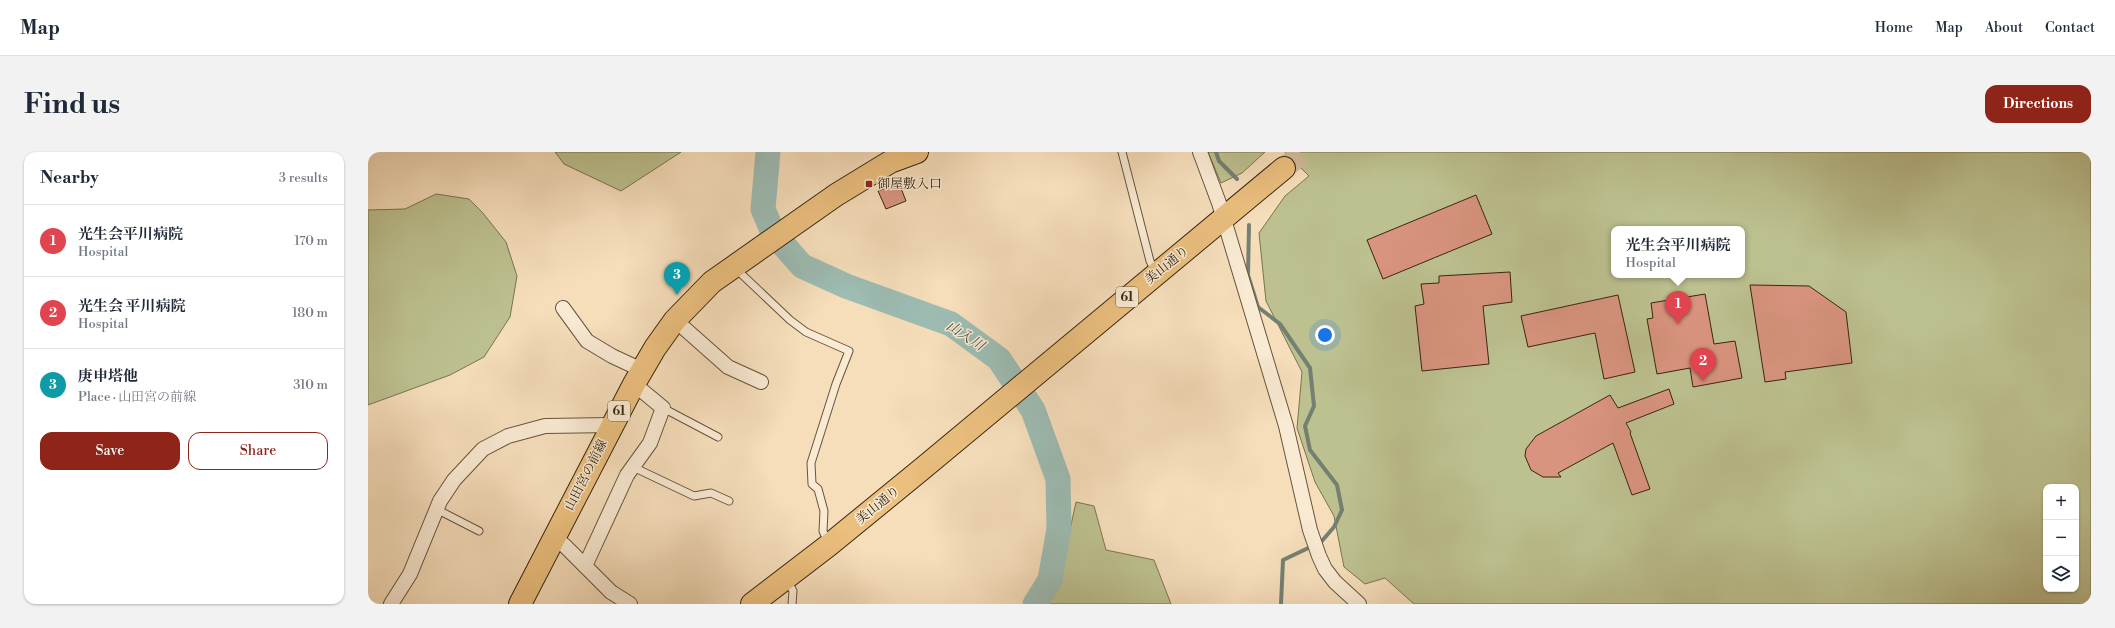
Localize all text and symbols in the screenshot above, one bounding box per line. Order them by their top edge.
text: Map [20,16,60,40]
text: Home [1875,19,1913,37]
text: Map [1935,19,1963,37]
text: About [1985,19,2023,37]
text: Contact [2045,19,2095,37]
button: Directions [1985,85,2091,123]
text: Find us [24,87,120,122]
text: Nearby [40,167,99,189]
text: 3 results [279,170,328,186]
place label: 御屋敷入口 [877,176,942,192]
marker: 御屋敷入口 [864,179,874,189]
text: 光生会平川病院 [78,225,183,244]
popup [1611,226,1745,278]
text: 1 [50,233,56,249]
text: 170 m [294,233,328,249]
text: 光生会平川病院 [1625,236,1731,255]
street label: 美山通り [1142,242,1192,288]
text: Hospital [78,244,128,260]
text: Hospital [1625,255,1676,271]
pin: 3 [664,262,690,295]
road number: 61 [1116,287,1138,307]
pin: 1 [1665,291,1691,324]
text: 光生会 平川病院 [78,297,185,316]
text: 2 [49,305,57,321]
text: 180 m [292,305,328,321]
text: Hospital [78,316,128,332]
water label: 山入川 [942,317,989,356]
your location [1315,325,1335,345]
pin: 2 [1690,348,1716,381]
text: 庚申塔他 [78,367,138,386]
text: 3 [49,377,57,393]
text: 310 m [293,377,328,393]
text: Place · 山田宮の前線 [78,389,196,405]
road number: 61 [608,401,630,421]
button: Save [40,432,180,470]
button: Share [188,432,328,470]
street label: 山田宮の前線 [561,437,611,513]
street label: 美山通り [853,482,903,528]
map controls [2043,484,2079,592]
button: + [2043,484,2079,520]
button: − [2043,520,2079,556]
button: layers [2043,556,2079,592]

